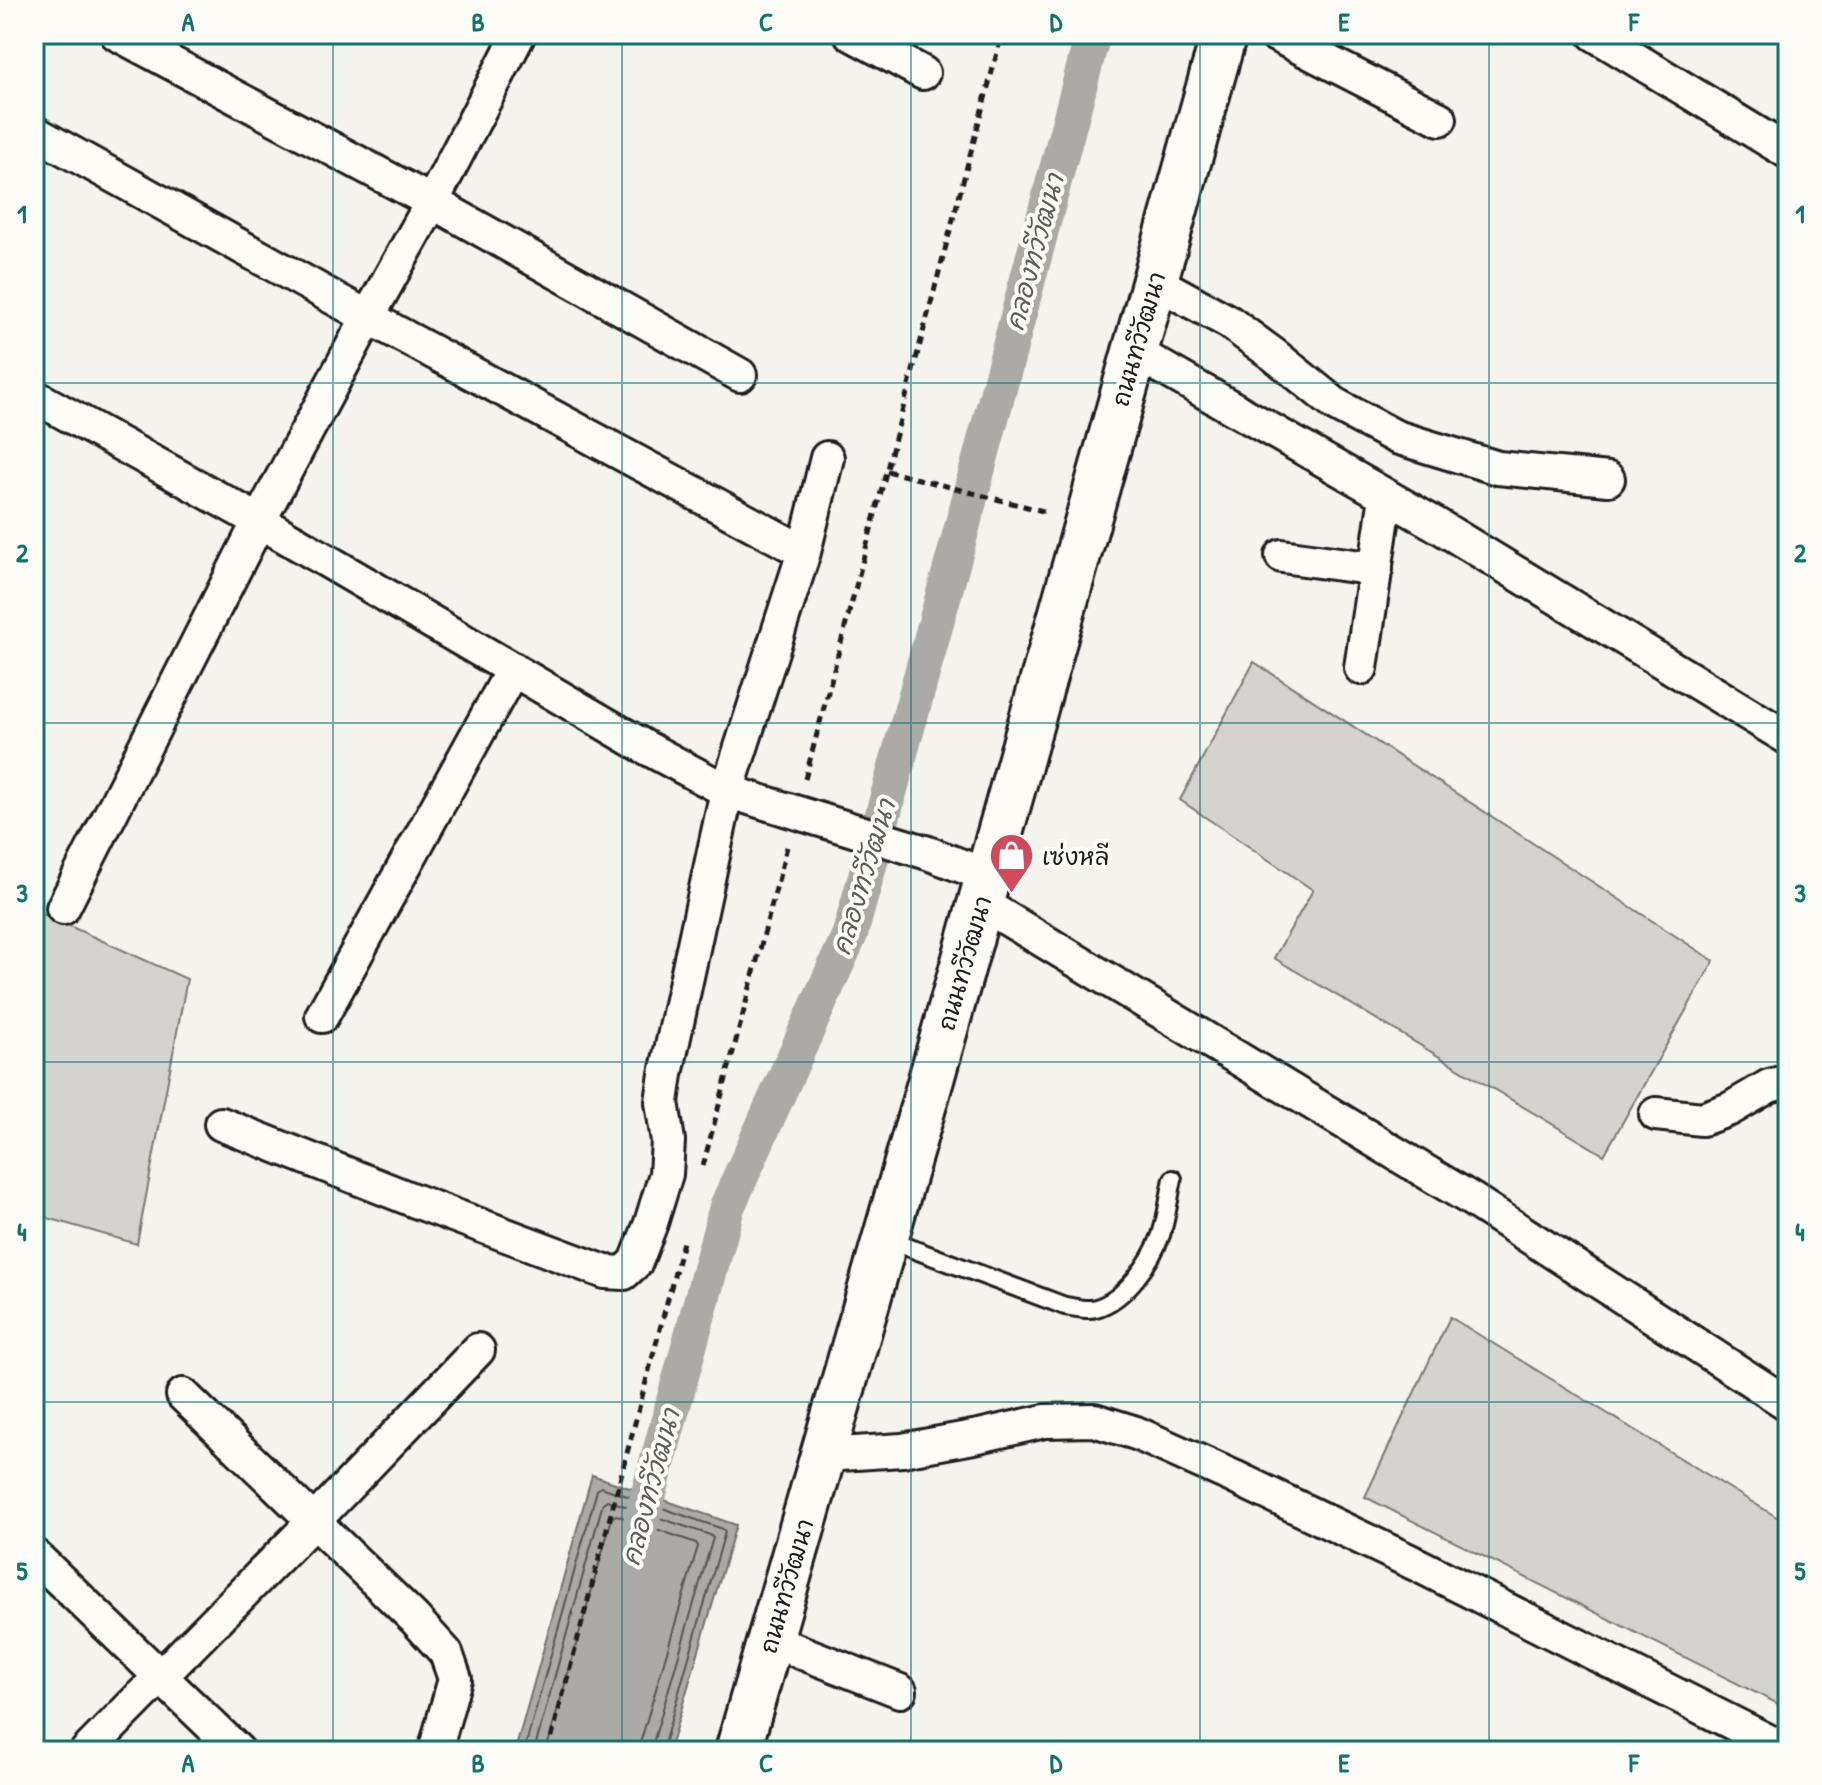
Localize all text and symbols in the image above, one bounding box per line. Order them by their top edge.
text: A [182,4,195,39]
text: B [471,4,485,39]
text: C [759,4,773,39]
text: D [1050,4,1063,39]
text: E [1338,4,1350,39]
text: F [1628,4,1640,39]
water label: คลองทวีวัฒนา [996,168,1072,334]
text: 1 [17,196,27,231]
text: 1 [1795,196,1805,231]
street label: ถนนทวีวัฒนา [1104,268,1172,410]
text: 2 [16,535,29,570]
text: 2 [1794,535,1807,570]
water label: คลองทวีวัฒนา [823,794,904,959]
shop icon: เซ่งหลี [987,832,1035,895]
place label: เซ่งหลี [1042,840,1109,872]
text: 3 [16,875,28,910]
text: 3 [1794,875,1806,910]
street label: ถนนทวีวัฒนา [930,892,998,1034]
text: 4 [17,1214,27,1249]
text: 4 [1795,1214,1805,1249]
water label: คลองทวีวัฒนา [612,1403,688,1569]
street label: ถนนทวีวัฒนา [752,1515,820,1657]
text: 5 [17,1553,28,1588]
text: 5 [1795,1553,1806,1588]
text: A [182,1745,195,1780]
text: B [471,1745,485,1780]
text: C [759,1745,773,1780]
text: D [1050,1745,1063,1780]
text: E [1338,1745,1350,1780]
text: F [1628,1745,1640,1780]

